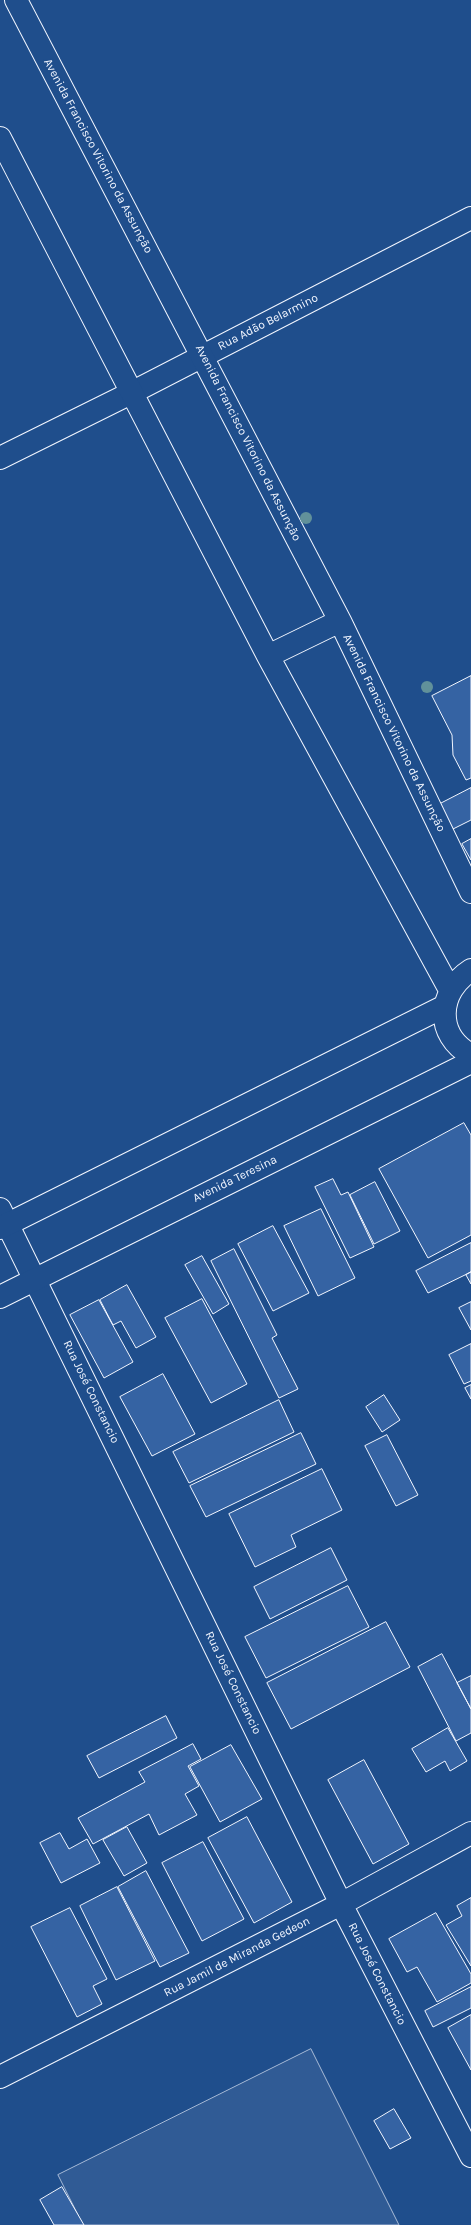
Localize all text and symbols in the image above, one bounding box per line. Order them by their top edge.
street label: Avenida Francisco Vitorino da Assunção [40,56,156,256]
street label: Rua Adão Belarmino [215,290,321,354]
street label: Avenida Francisco Vitorino da Assunção [192,343,304,543]
street label: Avenida Francisco Vitorino da Assunção [340,632,448,834]
street label: Avenida Teresina [191,1152,279,1206]
street label: Rua José Constancio [60,1338,122,1446]
street label: Rua José Constancio [202,1629,264,1737]
street label: Rua Jamil de Miranda Gedeon [162,1914,312,2000]
street label: Rua José Constancio [345,1920,409,2028]

